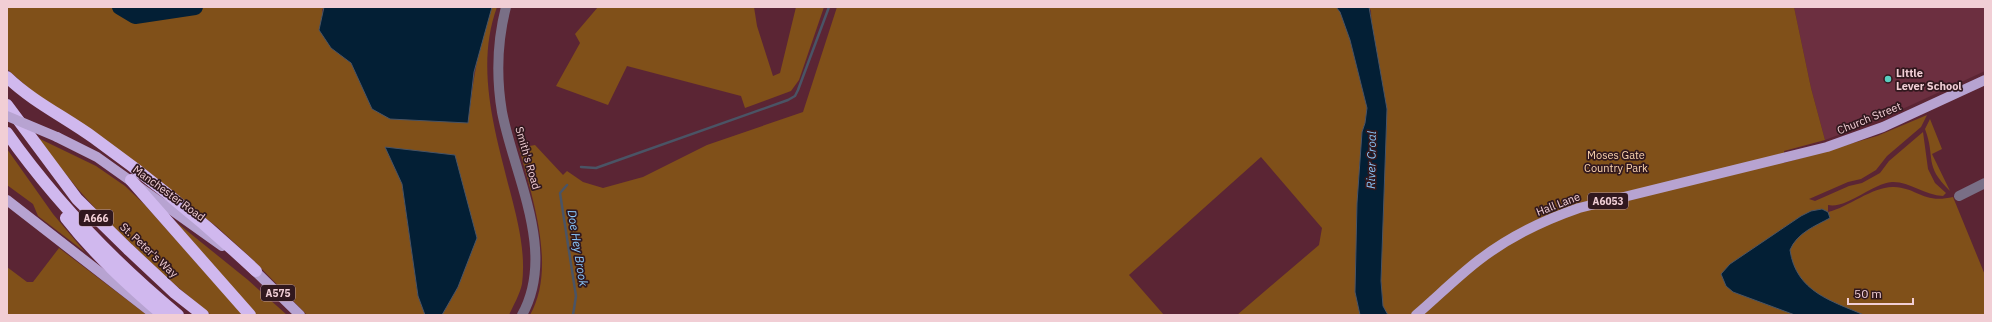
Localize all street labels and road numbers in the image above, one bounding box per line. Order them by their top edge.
street label: Church Street [1835,99,1903,137]
street label: Smith's Road [512,125,544,191]
street label: Manchester Road [130,162,208,224]
street label: Hall Lane [1534,189,1582,219]
road number: A6053 [1588,193,1628,209]
road number: A666 [79,210,113,226]
street label: St. Peter's Way [117,220,181,281]
road number: A575 [261,285,295,301]

